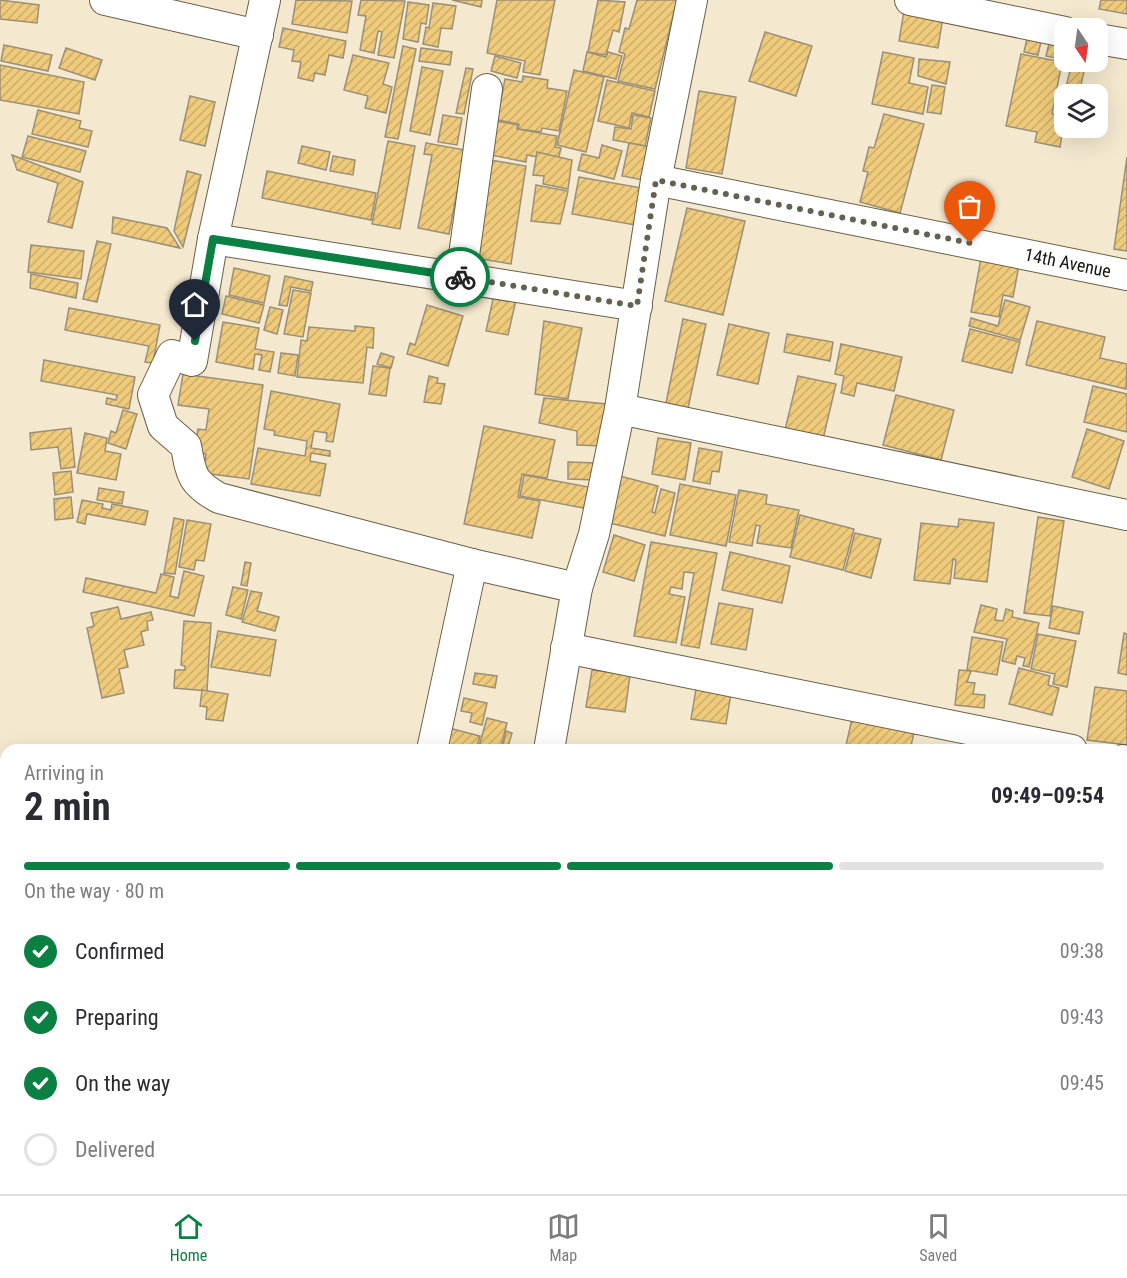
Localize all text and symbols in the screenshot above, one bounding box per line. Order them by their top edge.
north arrow [1054,18,1108,72]
map controls [1054,18,1108,138]
button: layers [1054,84,1108,138]
pin [944,181,995,243]
icon: bag [953,190,986,223]
street label: 14th Avenue [1023,244,1113,282]
courier [430,247,490,307]
icon: bike [444,261,477,294]
pin [169,279,220,341]
icon: home [178,288,211,321]
text: Arriving in [24,761,104,785]
text: 09:49–09:54 [991,783,1104,808]
text: 2 min [24,784,111,830]
text: On the way · 80 m [24,879,164,903]
icon: check [24,935,57,968]
text: Confirmed [75,939,164,964]
text: 09:38 [1060,939,1104,963]
icon: check [24,1001,57,1034]
text: Preparing [75,1005,159,1030]
text: 09:43 [1060,1005,1104,1029]
icon: check [24,1067,57,1100]
text: On the way [75,1071,170,1096]
text: 09:45 [1060,1071,1104,1095]
text: Delivered [75,1137,155,1162]
tab: Home [170,1210,207,1265]
tab: Map [547,1210,580,1265]
tab: Saved [919,1210,957,1265]

